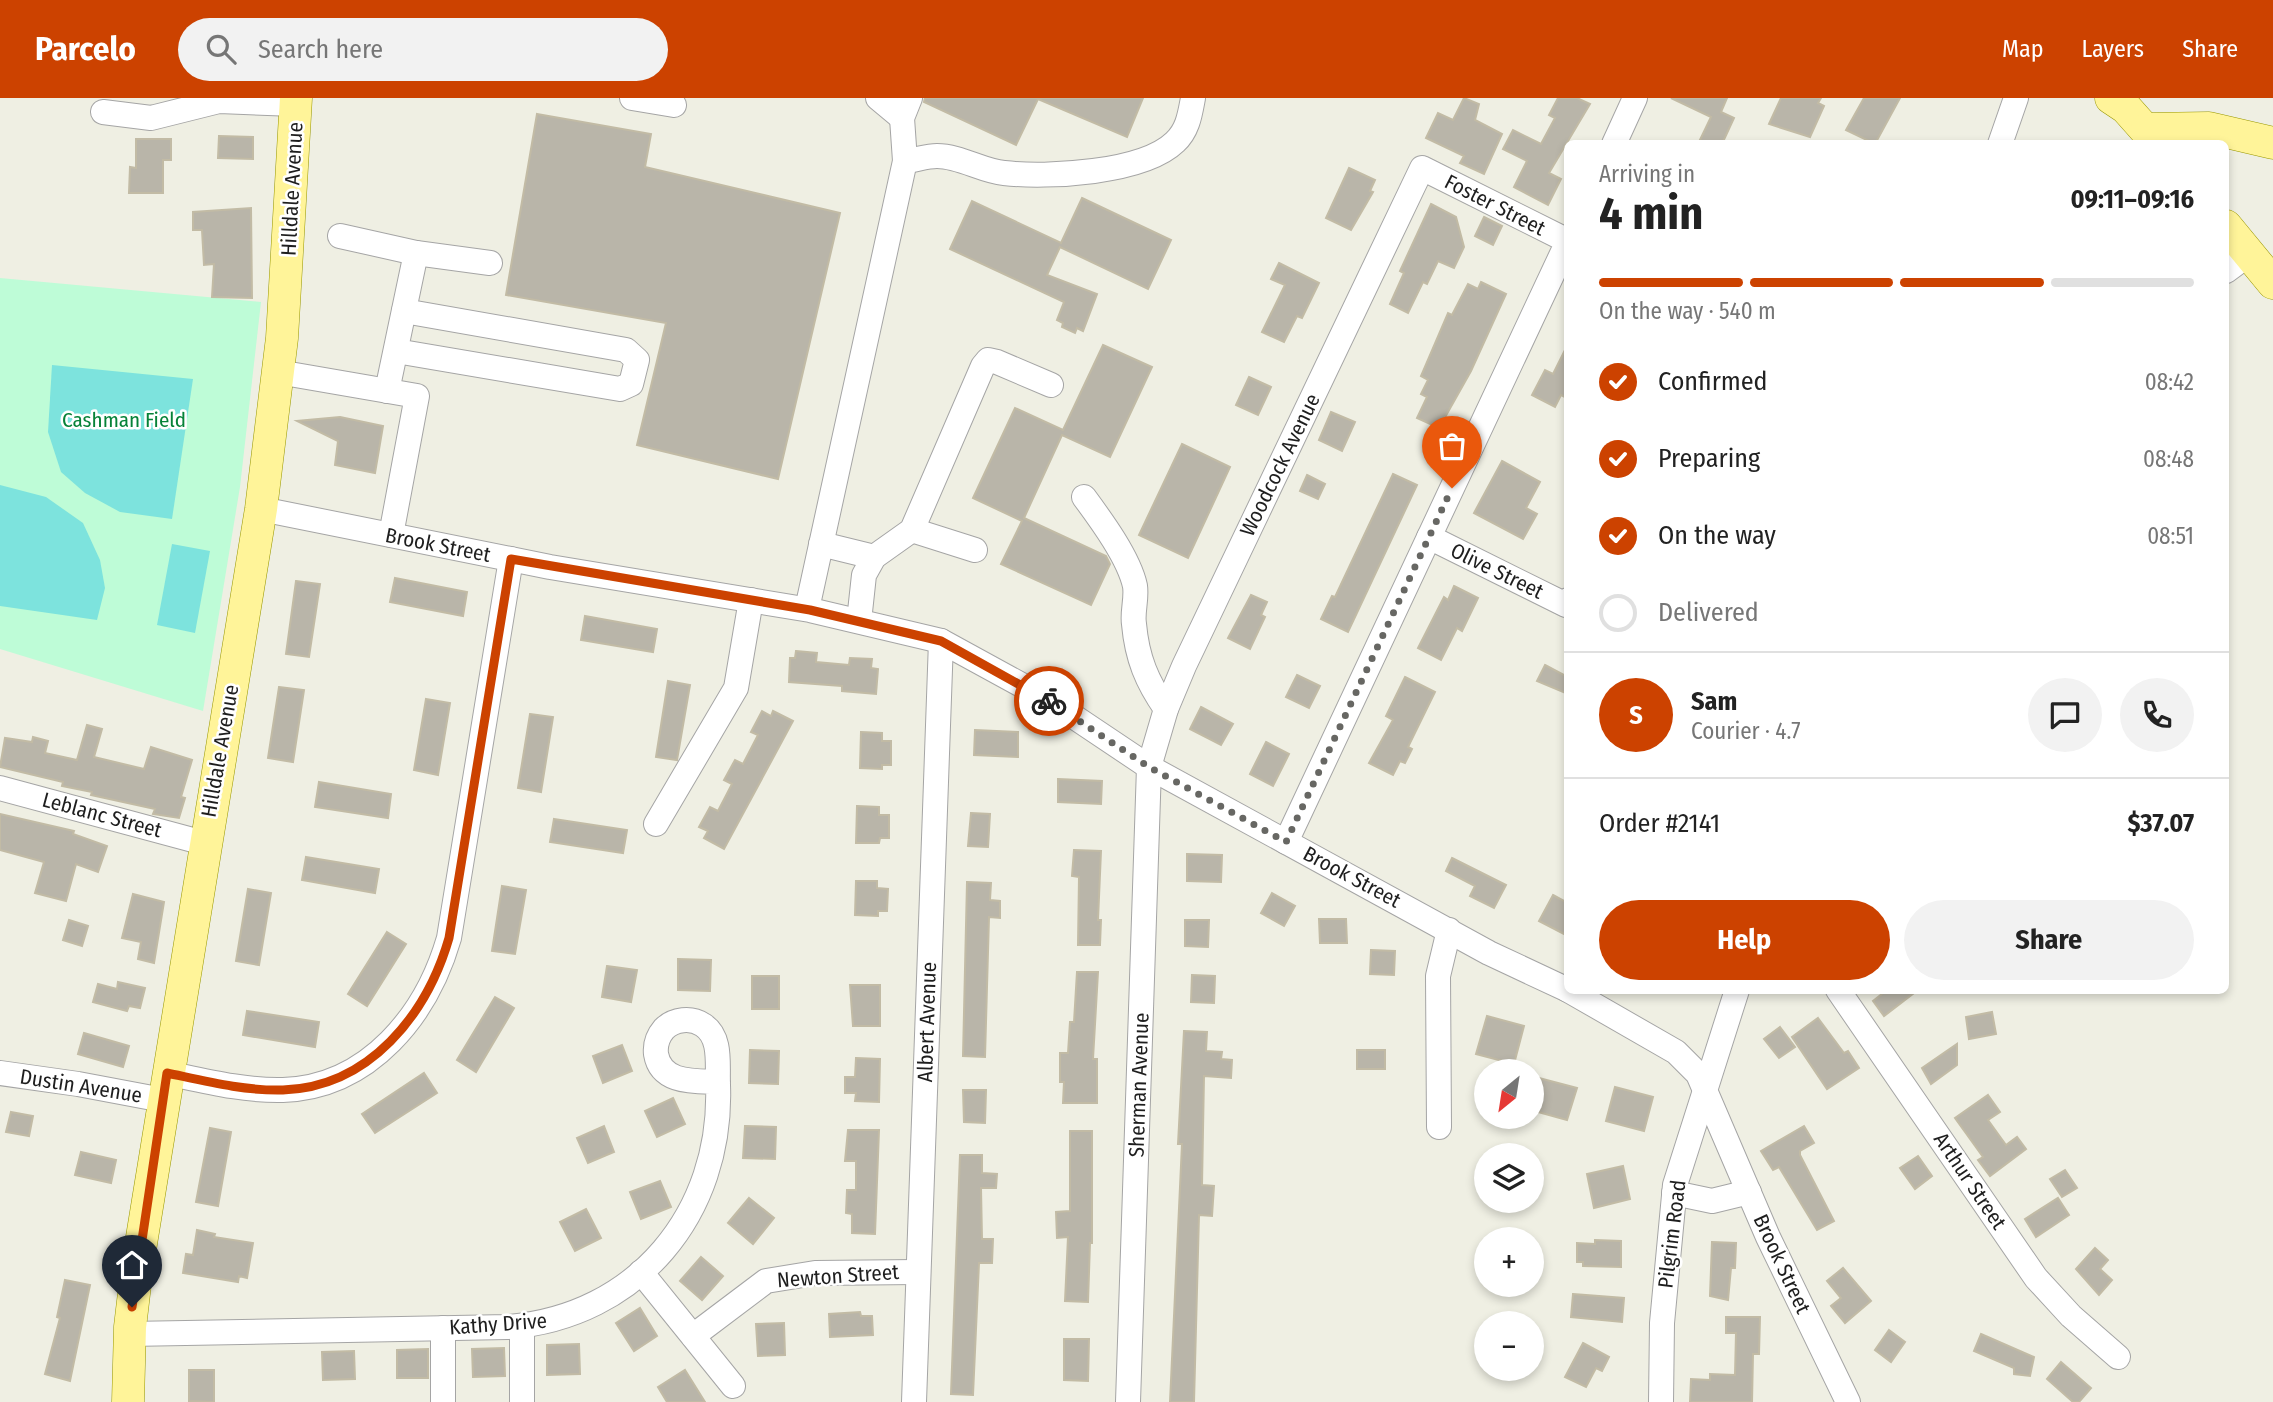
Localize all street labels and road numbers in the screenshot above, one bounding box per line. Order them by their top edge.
street label: Hilldale Avenue [276,121,308,257]
street label: Foster Street [1440,169,1550,241]
street label: Woodcock Avenue [1234,389,1326,541]
street label: Brook Street [383,522,493,568]
street label: Olive Street [1446,537,1548,605]
street label: Hilldale Avenue [196,683,244,819]
street label: Leblanc Street [39,787,165,843]
street label: Brook Street [1299,840,1405,914]
street label: Albert Avenue [912,961,942,1083]
street label: Sherman Avenue [1123,1012,1155,1158]
street label: Dustin Avenue [18,1064,144,1108]
street label: Arthur Street [1928,1128,2012,1234]
street label: Pilgrim Road [1652,1178,1692,1290]
street label: Brook Street [1748,1210,1816,1318]
street label: Newton Street [776,1259,900,1293]
street label: Kathy Drive [448,1308,548,1340]

